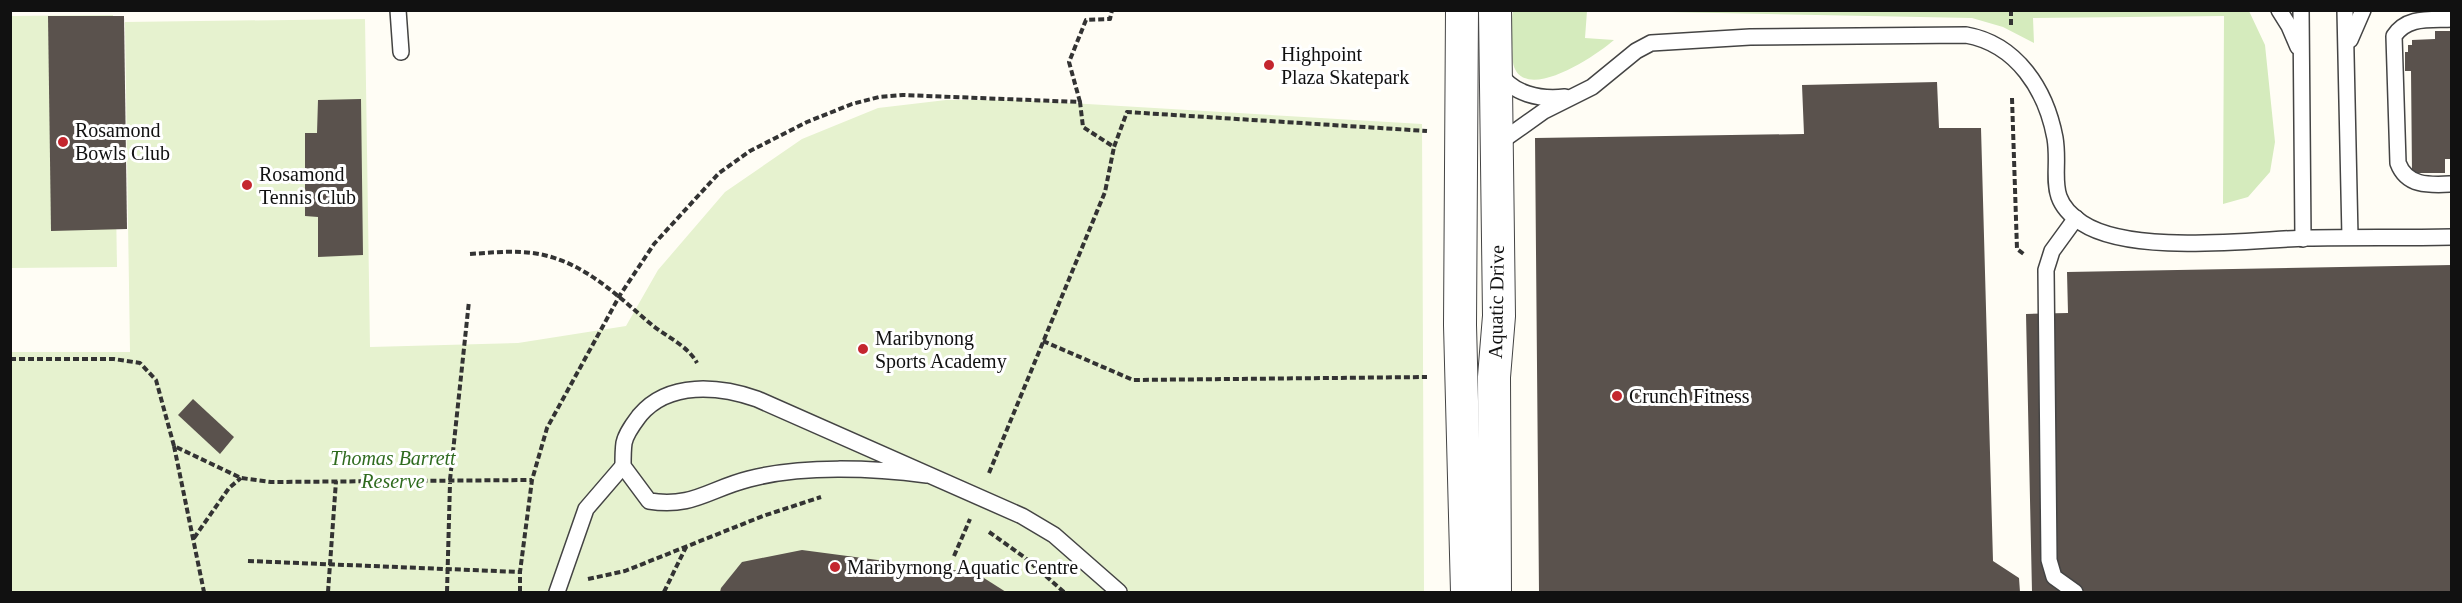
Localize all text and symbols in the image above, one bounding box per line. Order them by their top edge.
place label: Highpoint Plaza Skatepark [1281,43,1409,89]
marker: Highpoint Plaza Skatepark [1262,58,1276,72]
place label: Rosamond Bowls Club [75,119,170,164]
marker: Rosamond Bowls Club [56,135,70,149]
place label: Rosamond Tennis Club [259,163,356,208]
marker: Rosamond Tennis Club [240,178,254,192]
street label: Aquatic Drive [1484,245,1509,359]
place label: Maribynong Sports Academy [875,327,1007,373]
marker: Maribynong Sports Academy [856,342,870,356]
place label: Crunch Fitness [1629,385,1750,407]
marker: Crunch Fitness [1610,389,1624,403]
park label: Thomas Barrett Reserve [330,447,456,492]
place label: Maribyrnong Aquatic Centre [847,556,1078,579]
marker: Maribyrnong Aquatic Centre [828,560,842,574]

